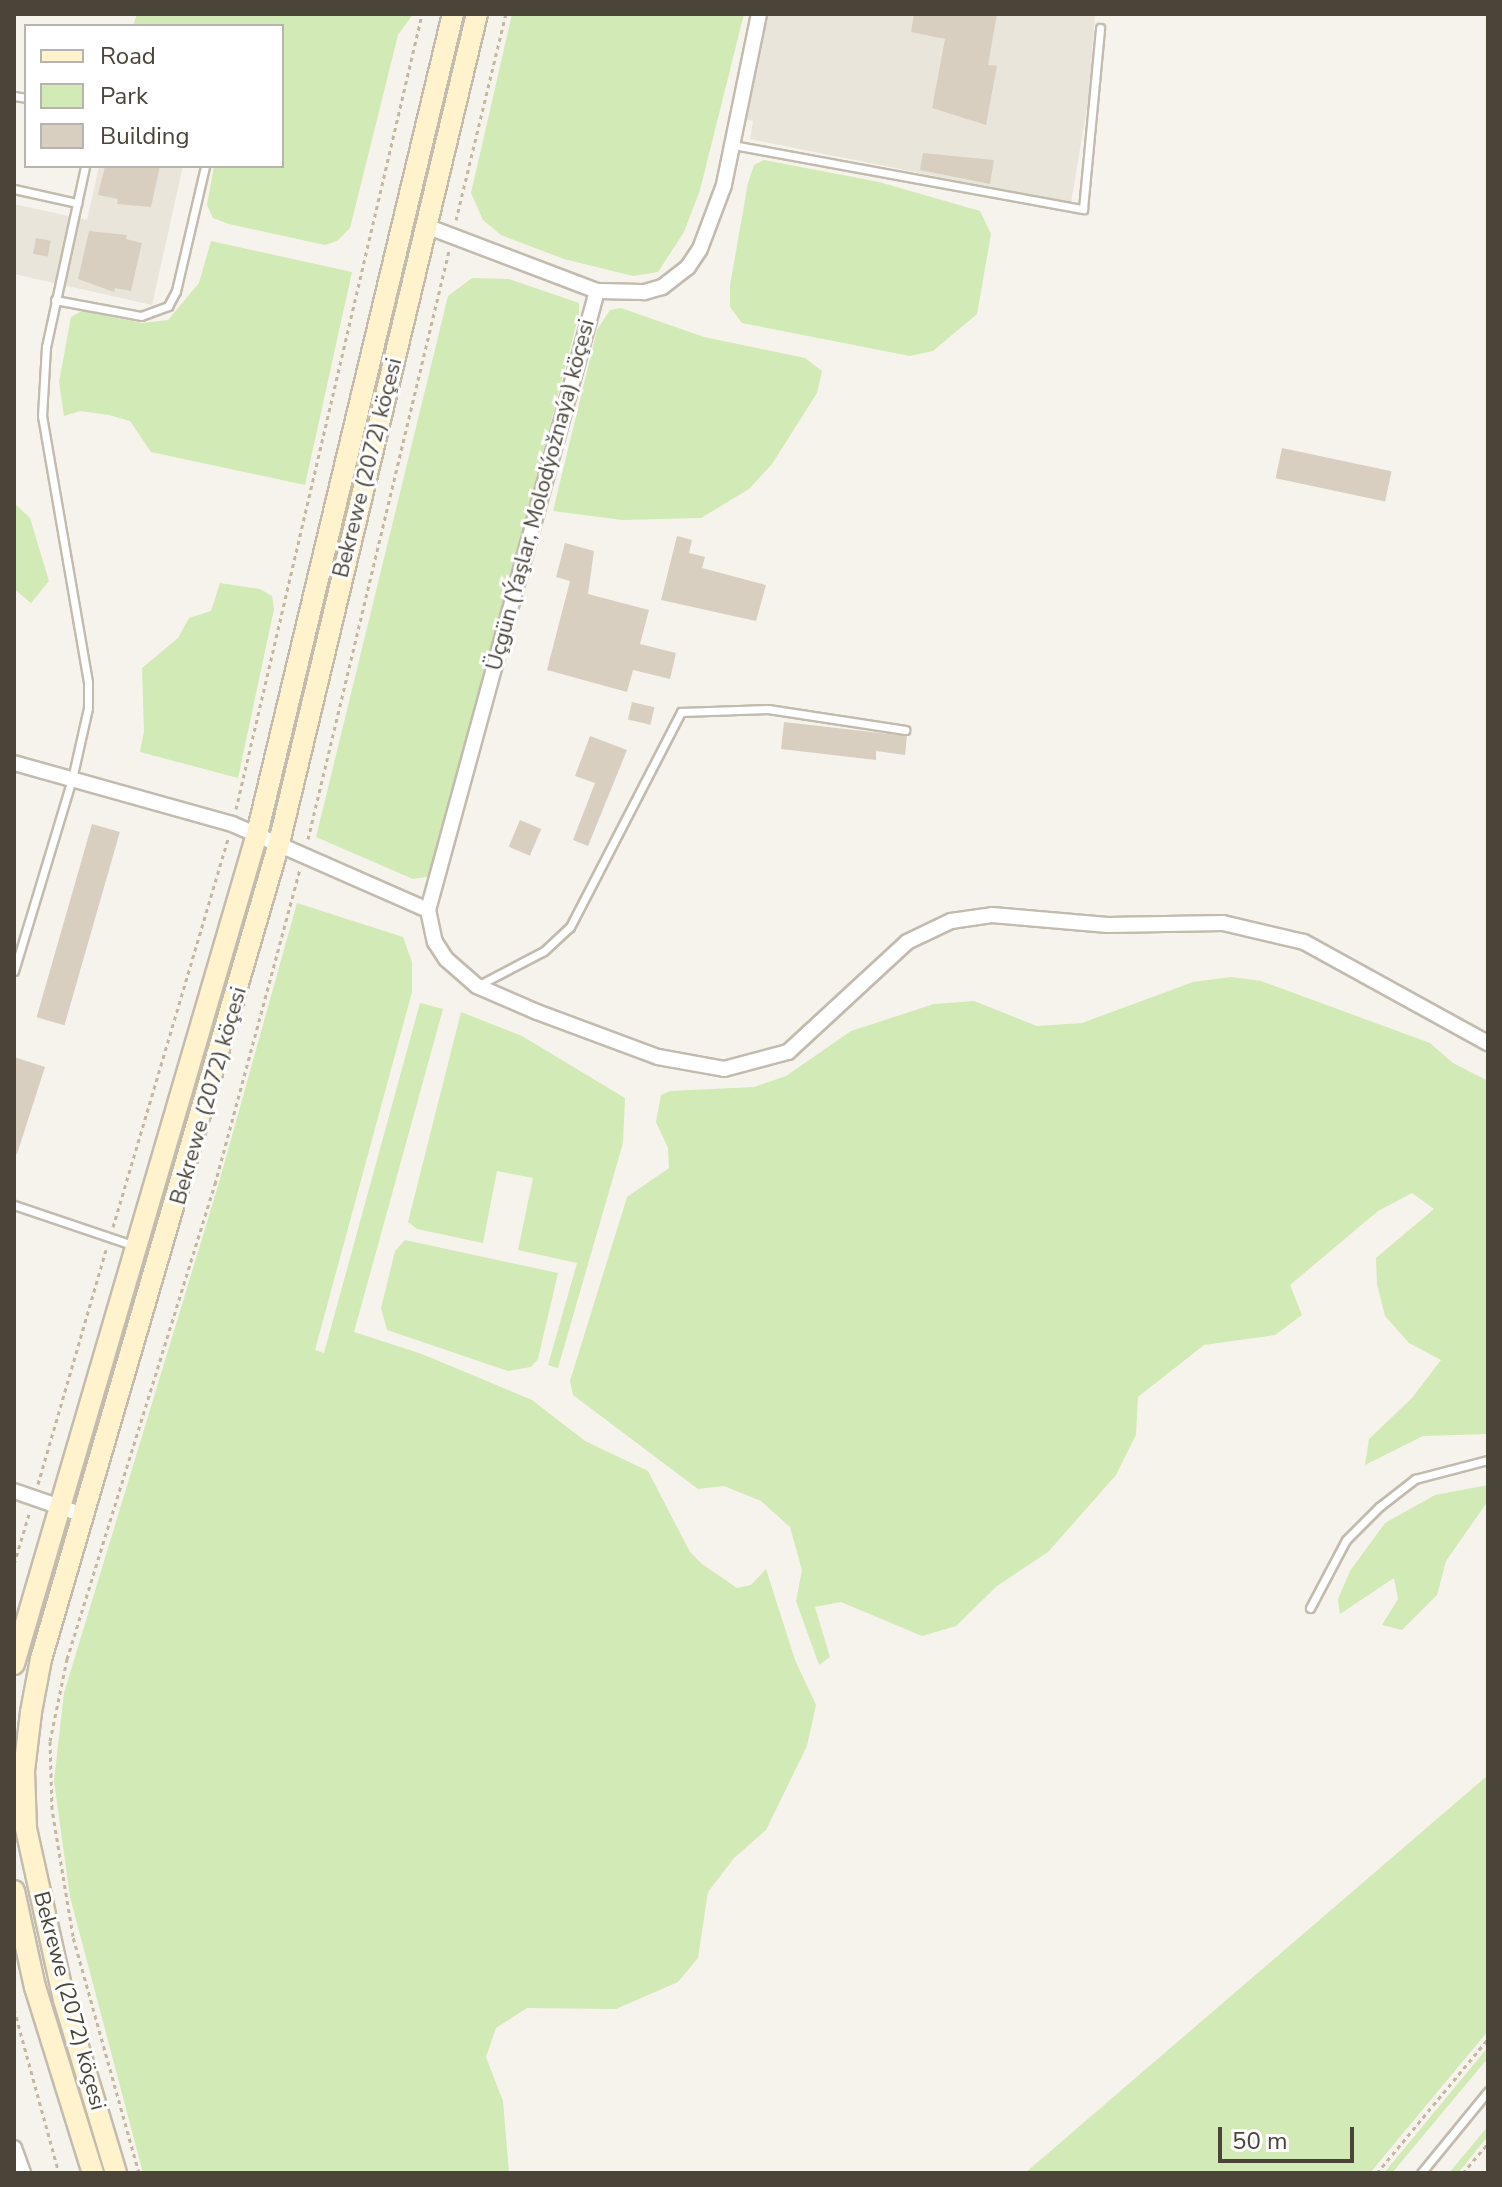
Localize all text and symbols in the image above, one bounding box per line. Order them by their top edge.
legend [24,24,284,168]
text: Road [100,40,156,72]
text: Park [100,80,148,112]
text: Building [100,120,190,152]
street label: Üçgün (Ýaşlar, Molodýožnaýa) köçesi [481,316,601,674]
street label: Bekrewe (2072) köçesi [328,356,408,580]
street label: Bekrewe (2072) köçesi [165,984,253,1208]
street label: Bekrewe (2072) köçesi [27,1889,111,2113]
scale bar [1222,2111,1358,2161]
text: 50 m [1232,2125,1288,2157]

